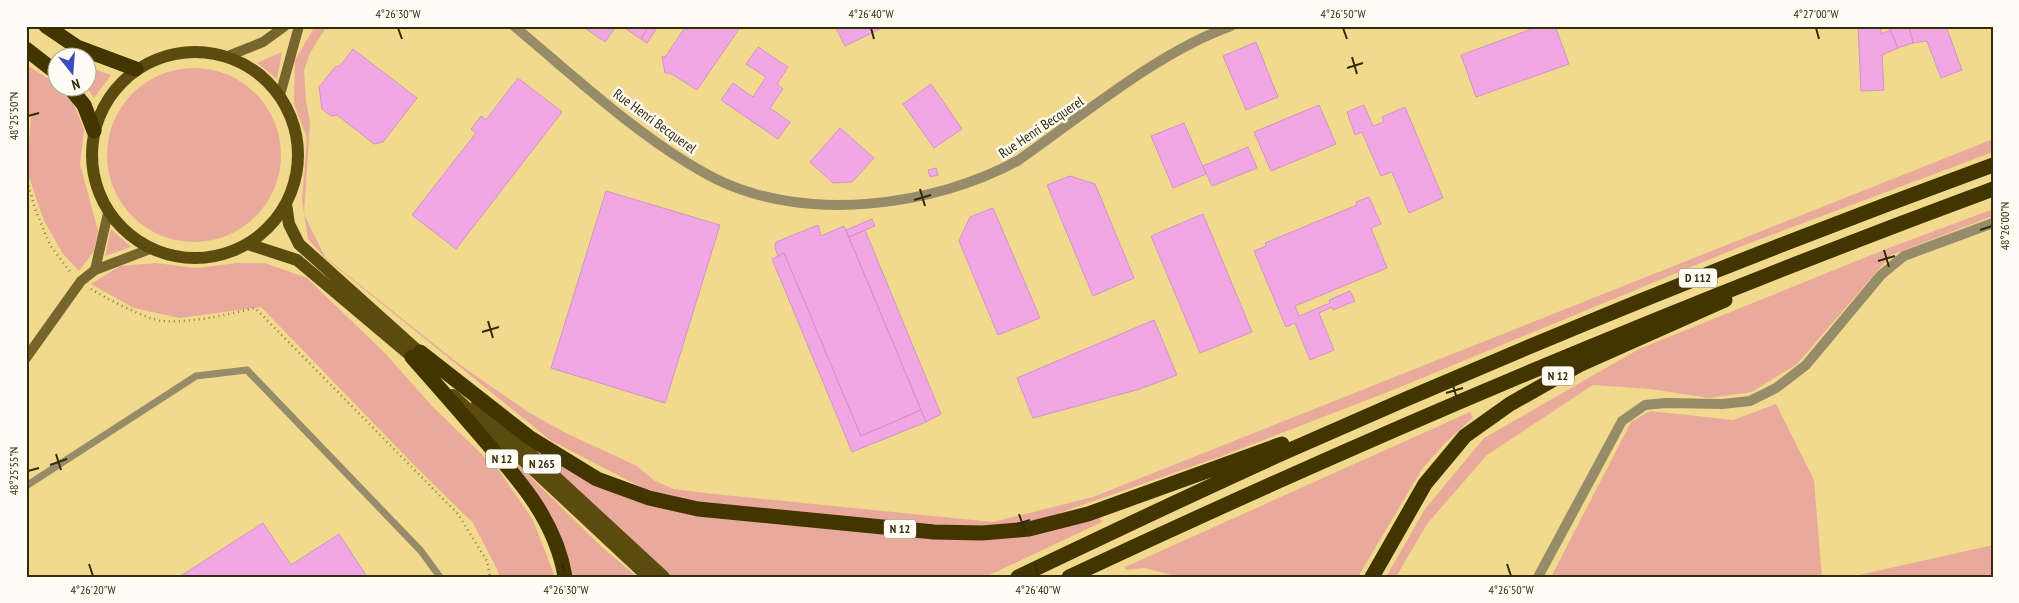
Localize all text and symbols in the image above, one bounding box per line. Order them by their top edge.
text: 4°26'30"W [375,6,421,21]
text: 4°26'40"W [848,6,894,21]
text: 4°26'50"W [1320,6,1366,21]
text: 4°27'00"W [1793,6,1839,21]
north arrow [48,48,98,98]
text: N [70,75,82,94]
street label: Rue Henri Becquerel [610,85,701,158]
text: 48°25'50"N [6,92,21,140]
street label: Rue Henri Becquerel [995,92,1088,162]
text: 48°26'00"N [1997,202,2012,250]
road number: D 112 [1679,268,1717,288]
road number: N 12 [1542,366,1574,386]
text: 48°25'55"N [6,447,21,495]
road number: N 12 [486,449,518,468]
road number: N 265 [523,454,561,474]
road number: N 12 [884,520,916,538]
text: 4°26'20"W [70,582,116,597]
text: 4°26'30"W [543,582,589,597]
text: 4°26'40"W [1015,582,1061,597]
text: 4°26'50"W [1488,582,1534,597]

